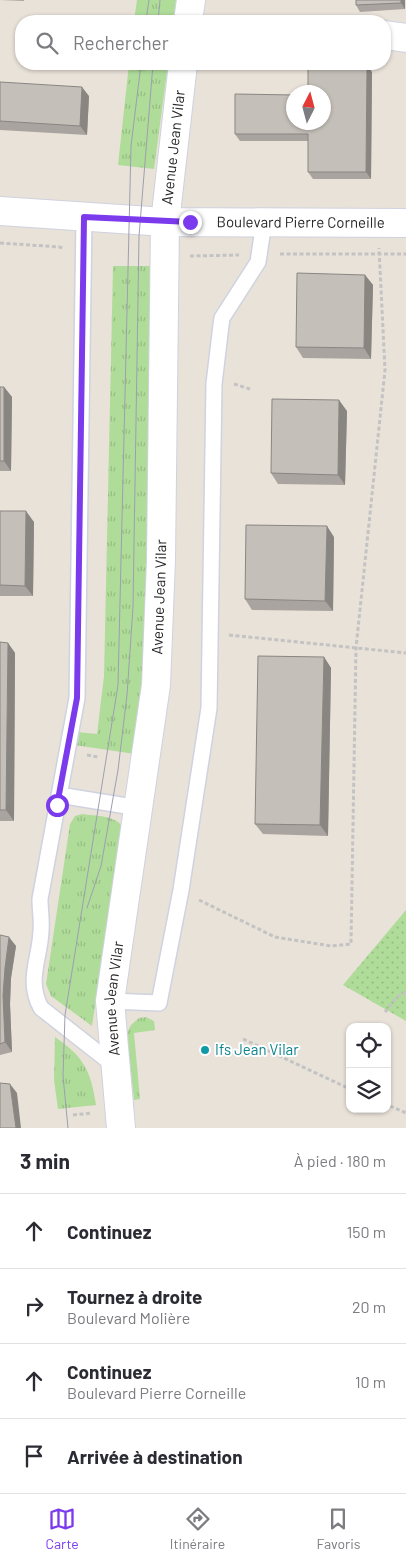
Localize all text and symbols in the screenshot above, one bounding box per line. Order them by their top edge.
search box [15,15,391,70]
icon: search [33,29,61,57]
text: Rechercher [73,31,169,54]
north arrow [286,85,331,130]
street label: Avenue Jean Vilar [157,88,188,206]
route end [179,211,202,234]
street label: Boulevard Pierre Corneille [216,212,385,231]
street label: Avenue Jean Vilar [147,539,169,655]
route start [46,794,69,817]
street label: Avenue Jean Vilar [100,939,127,1057]
map controls [346,1023,391,1113]
button: locate [346,1023,391,1068]
place label: Ifs Jean Vilar [215,1040,299,1058]
marker: Ifs Jean Vilar [199,1044,211,1056]
button: layers [346,1068,391,1113]
text: 3 min [20,1148,70,1173]
text: À pied · 180 m [294,1151,386,1170]
icon: ahead [20,1217,48,1245]
text: Continuez [67,1220,151,1243]
text: 150 m [347,1222,386,1241]
text: Tournez à droite [67,1285,203,1308]
icon: right [20,1292,48,1320]
text: 20 m [352,1297,386,1316]
text: Boulevard Molière [67,1308,190,1327]
text: Continuez [67,1360,151,1383]
icon: ahead [20,1367,48,1395]
text: 10 m [355,1372,386,1391]
text: Boulevard Pierre Corneille [67,1383,246,1402]
icon: arrive [20,1442,48,1470]
text: Arrivée à destination [67,1445,243,1468]
tab: Carte [46,1505,79,1552]
tab: Itinéraire [170,1505,225,1552]
tab: Favoris [316,1505,360,1552]

